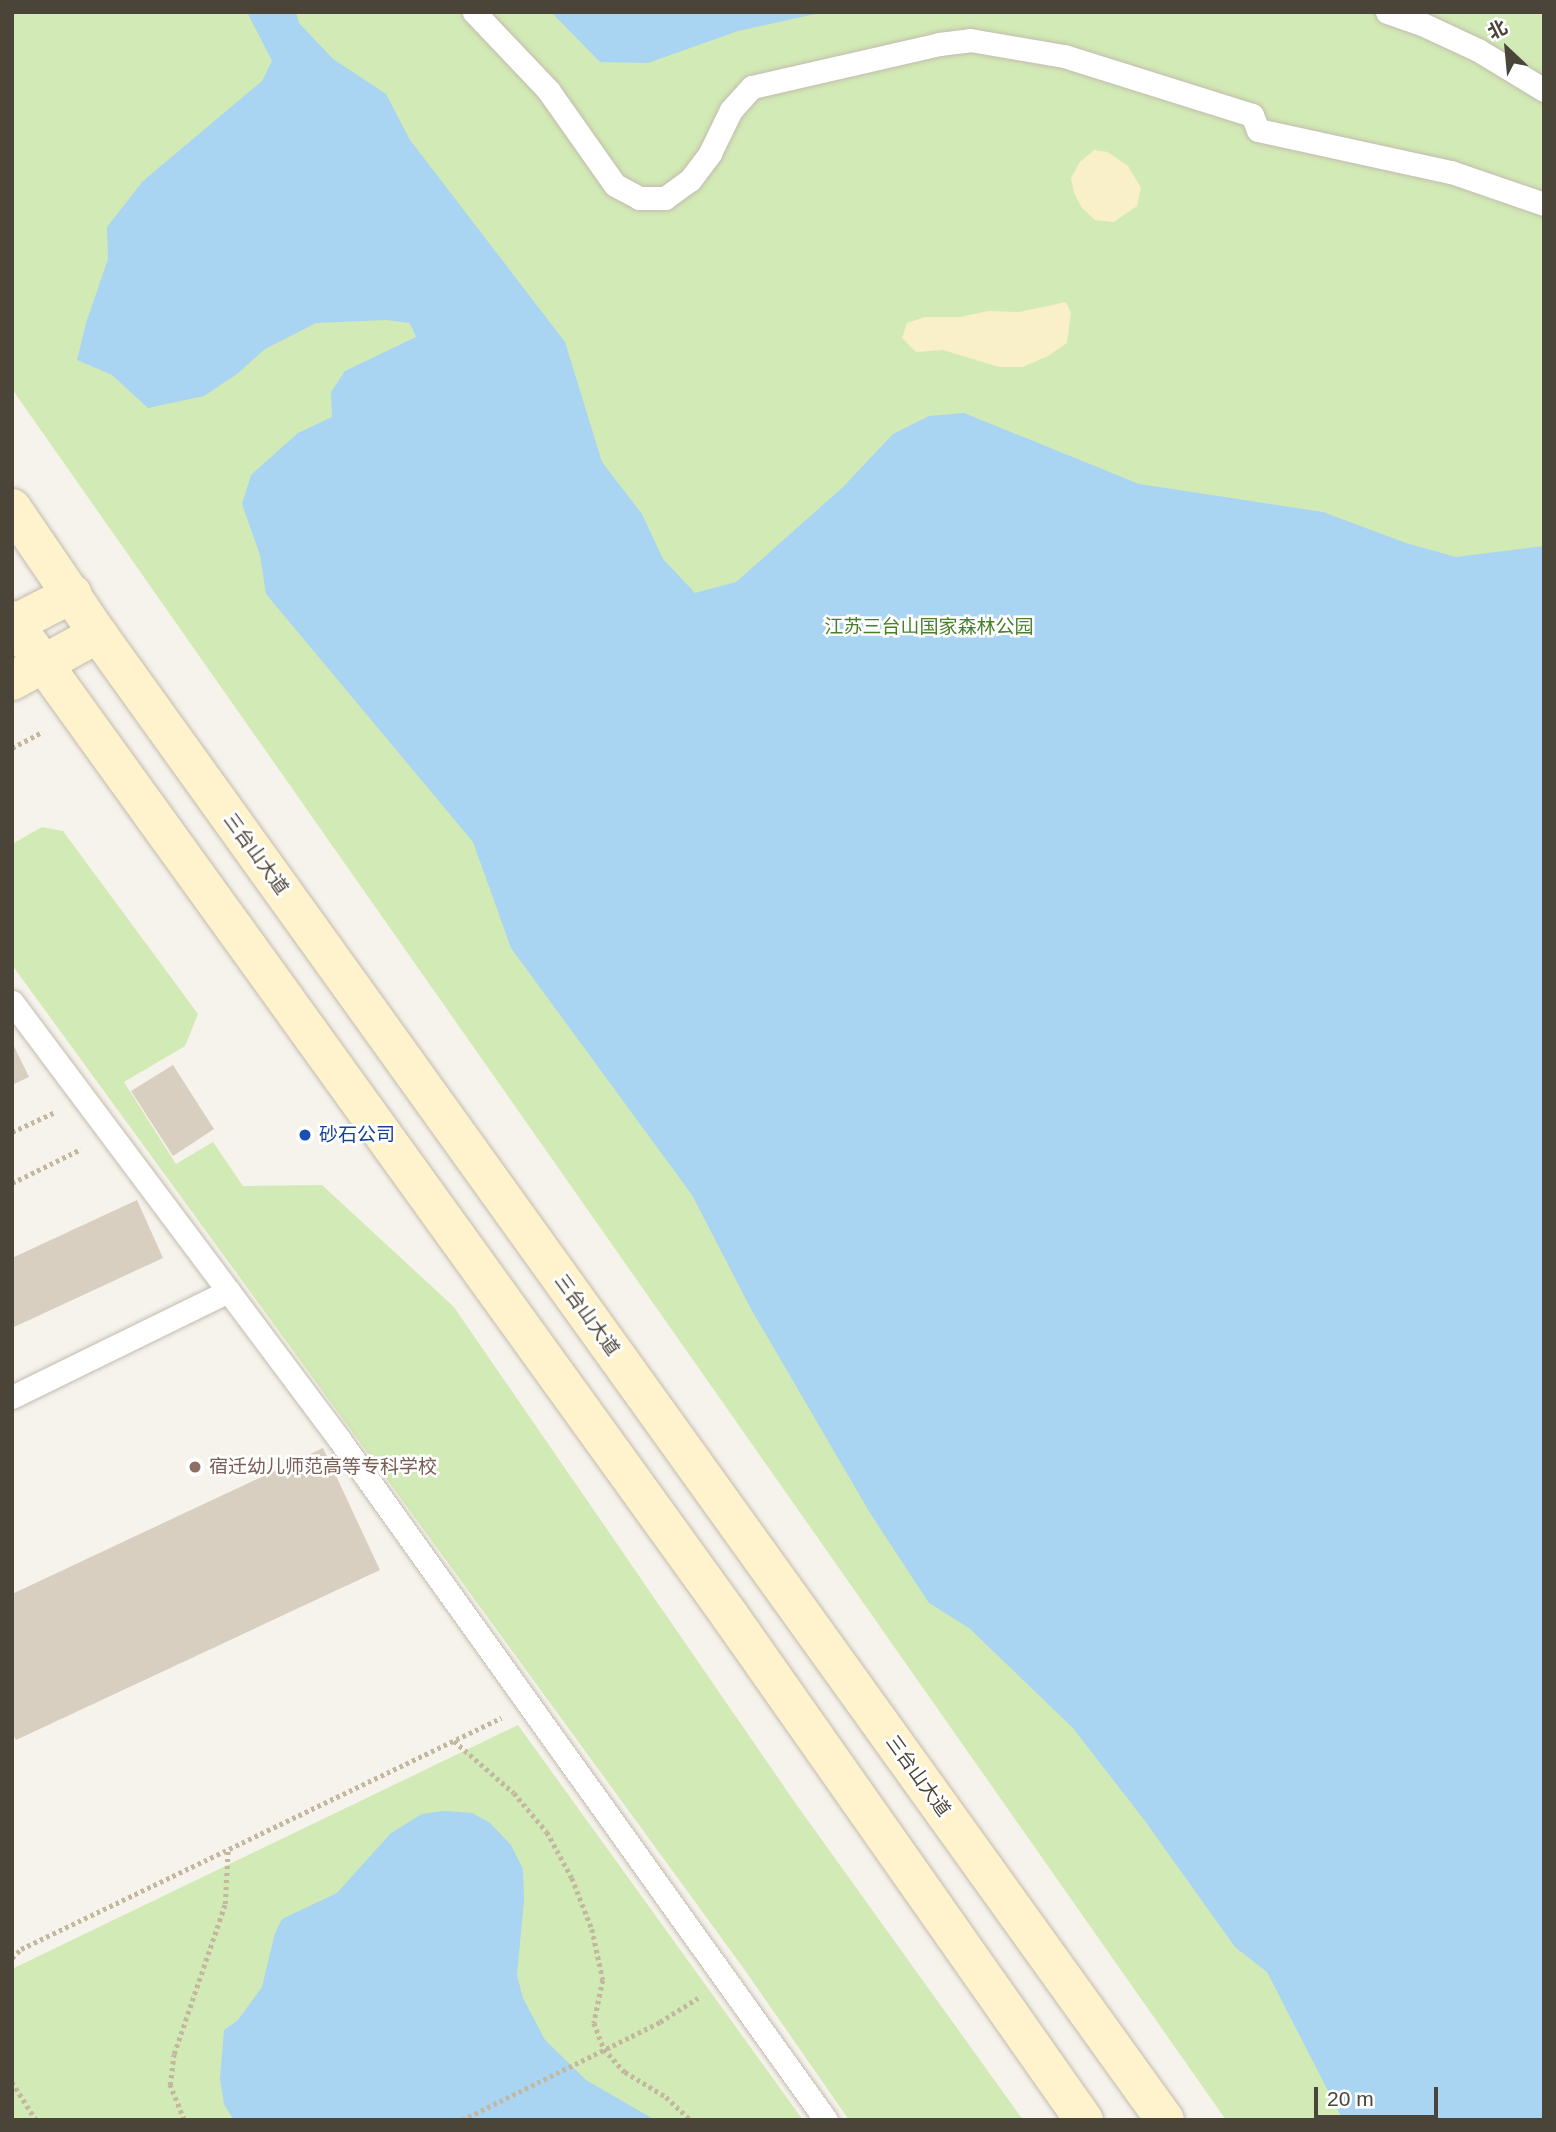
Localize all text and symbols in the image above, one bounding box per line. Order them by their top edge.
north arrow [1472,14,1542,84]
text: 北 [1484,16,1511,43]
park label: 江苏三台山国家森林公园 [825,616,1033,638]
street label: 三台山大道 [219,809,293,899]
place label: 砂石公司 [319,1124,395,1146]
marker: 砂石公司 [297,1127,313,1143]
street label: 三台山大道 [550,1270,624,1360]
place label: 宿迁幼儿师范高等专科学校 [209,1456,437,1478]
marker: 宿迁幼儿师范高等专科学校 [187,1459,203,1475]
street label: 三台山大道 [881,1731,955,1821]
scale bar [1318,2072,1442,2116]
text: 20 m [1327,2087,1374,2110]

